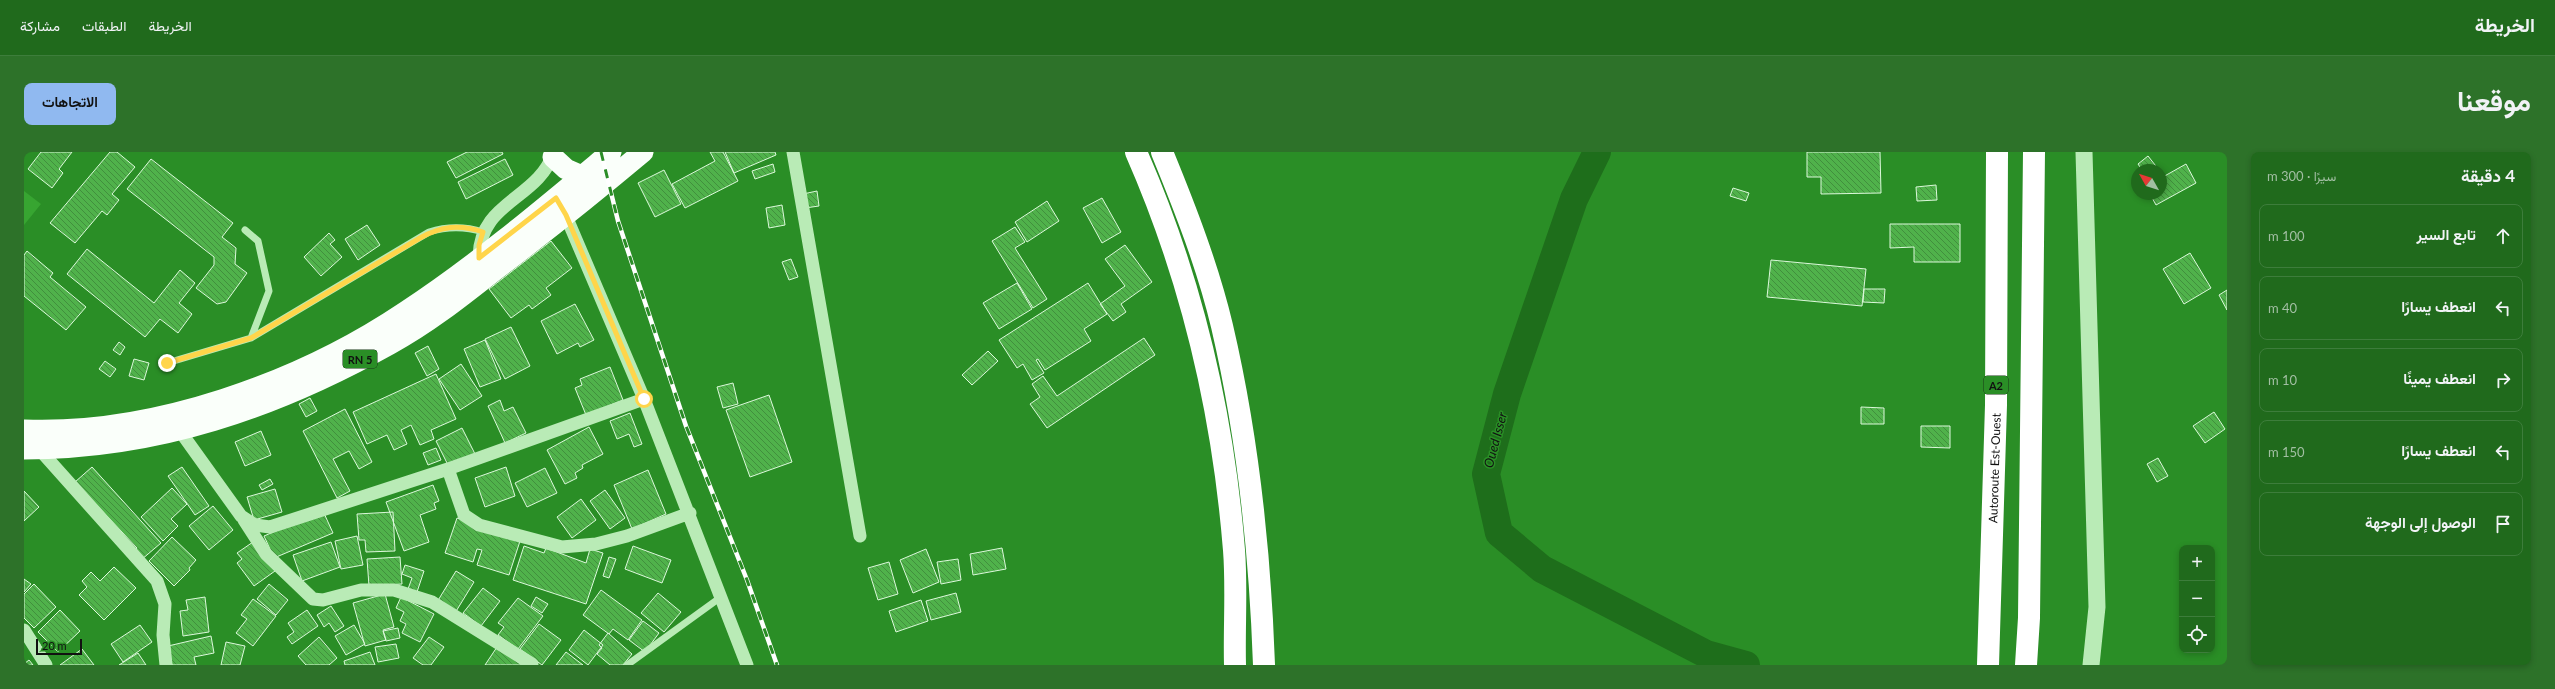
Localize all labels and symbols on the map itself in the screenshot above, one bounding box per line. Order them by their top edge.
north arrow [2131,164,2167,200]
road number: RN 5 [343,350,377,368]
route end [158,354,176,372]
road number: A2 [1984,376,2008,394]
route start [635,390,653,408]
water label: Oued Isser [1480,410,1510,470]
street label: Autoroute Est-Ouest [1985,412,2003,523]
scale bar [36,637,82,656]

